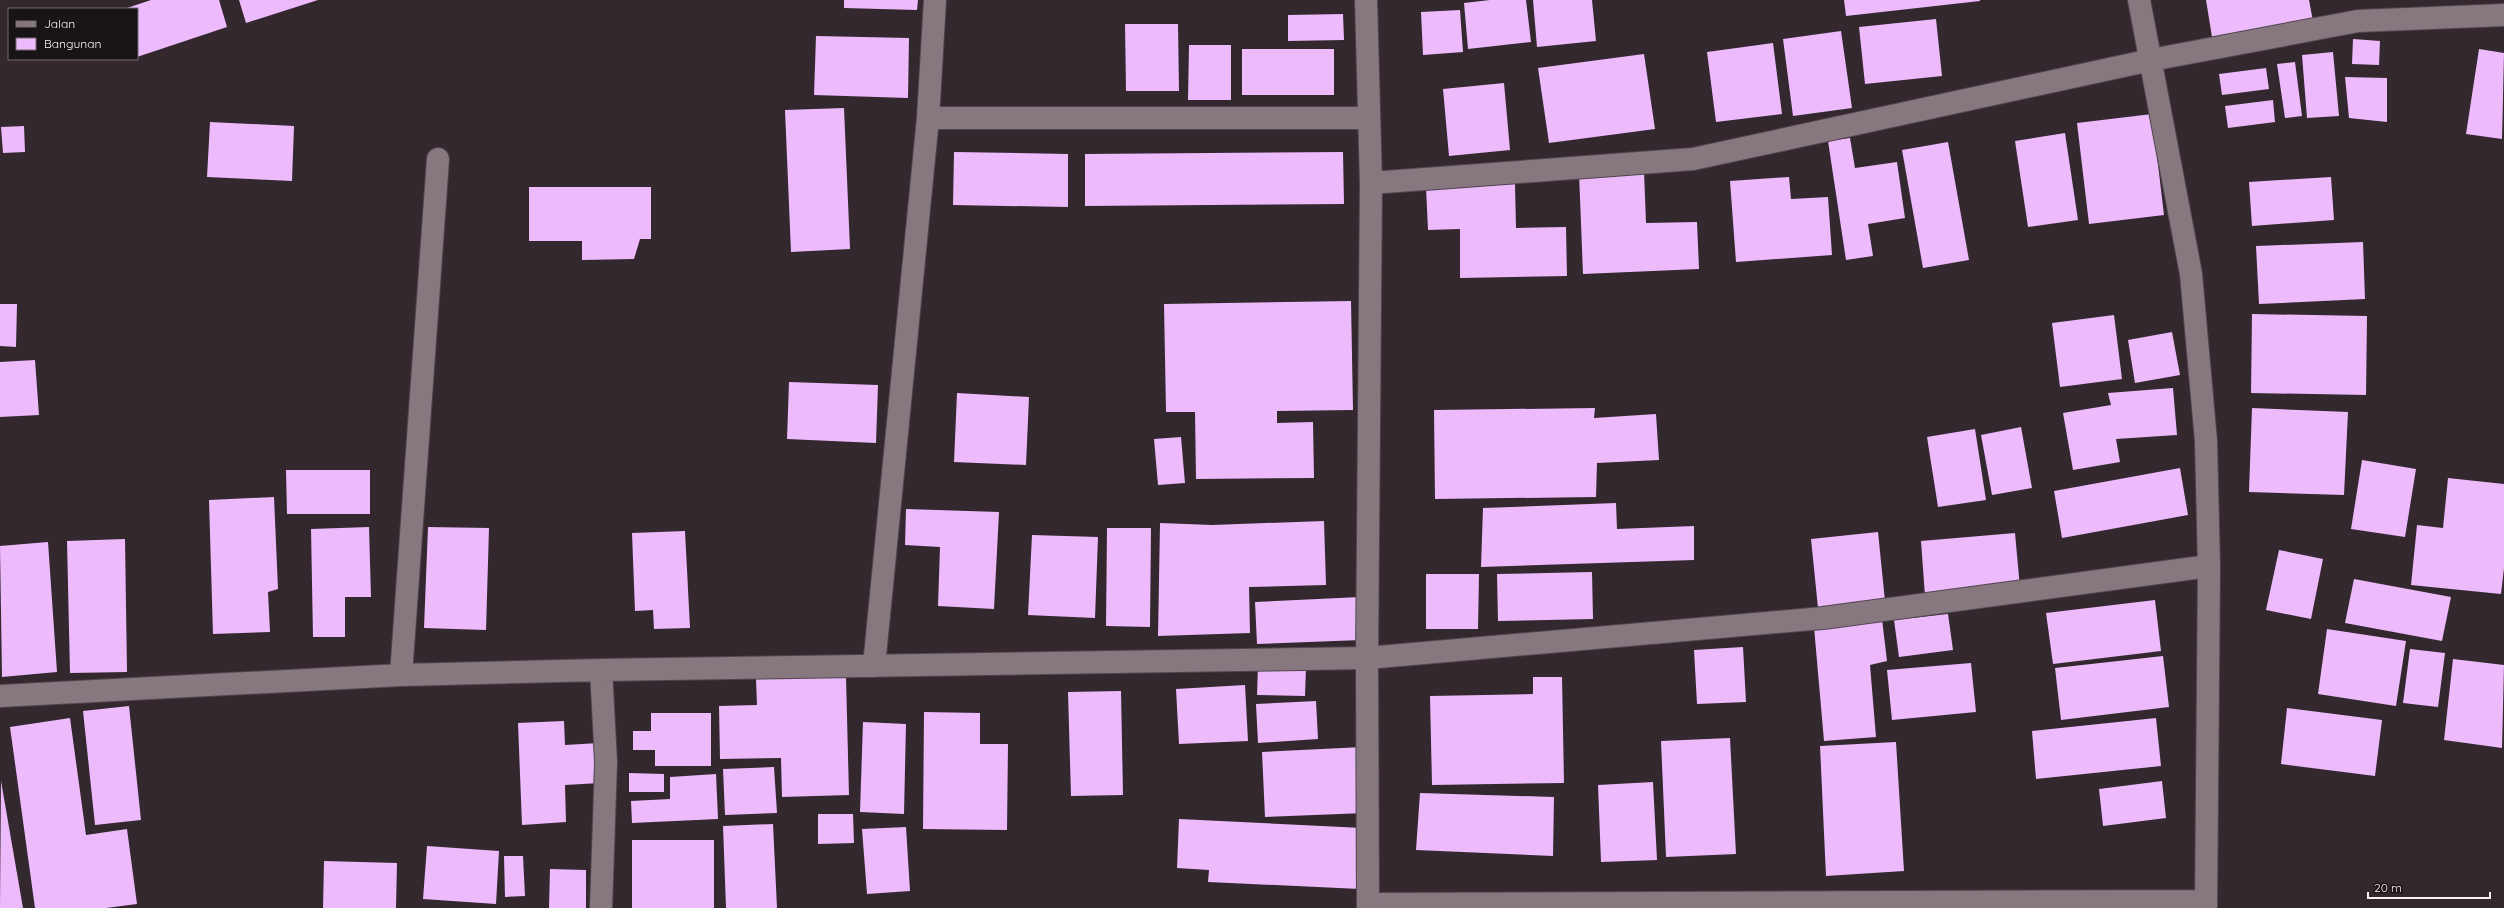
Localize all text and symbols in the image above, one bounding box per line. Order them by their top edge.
legend [8,8,138,60]
text: Jalan [44,16,75,31]
text: Bangunan [44,36,101,51]
scale bar [2368,874,2490,900]
text: 20 m [2374,880,2402,895]

